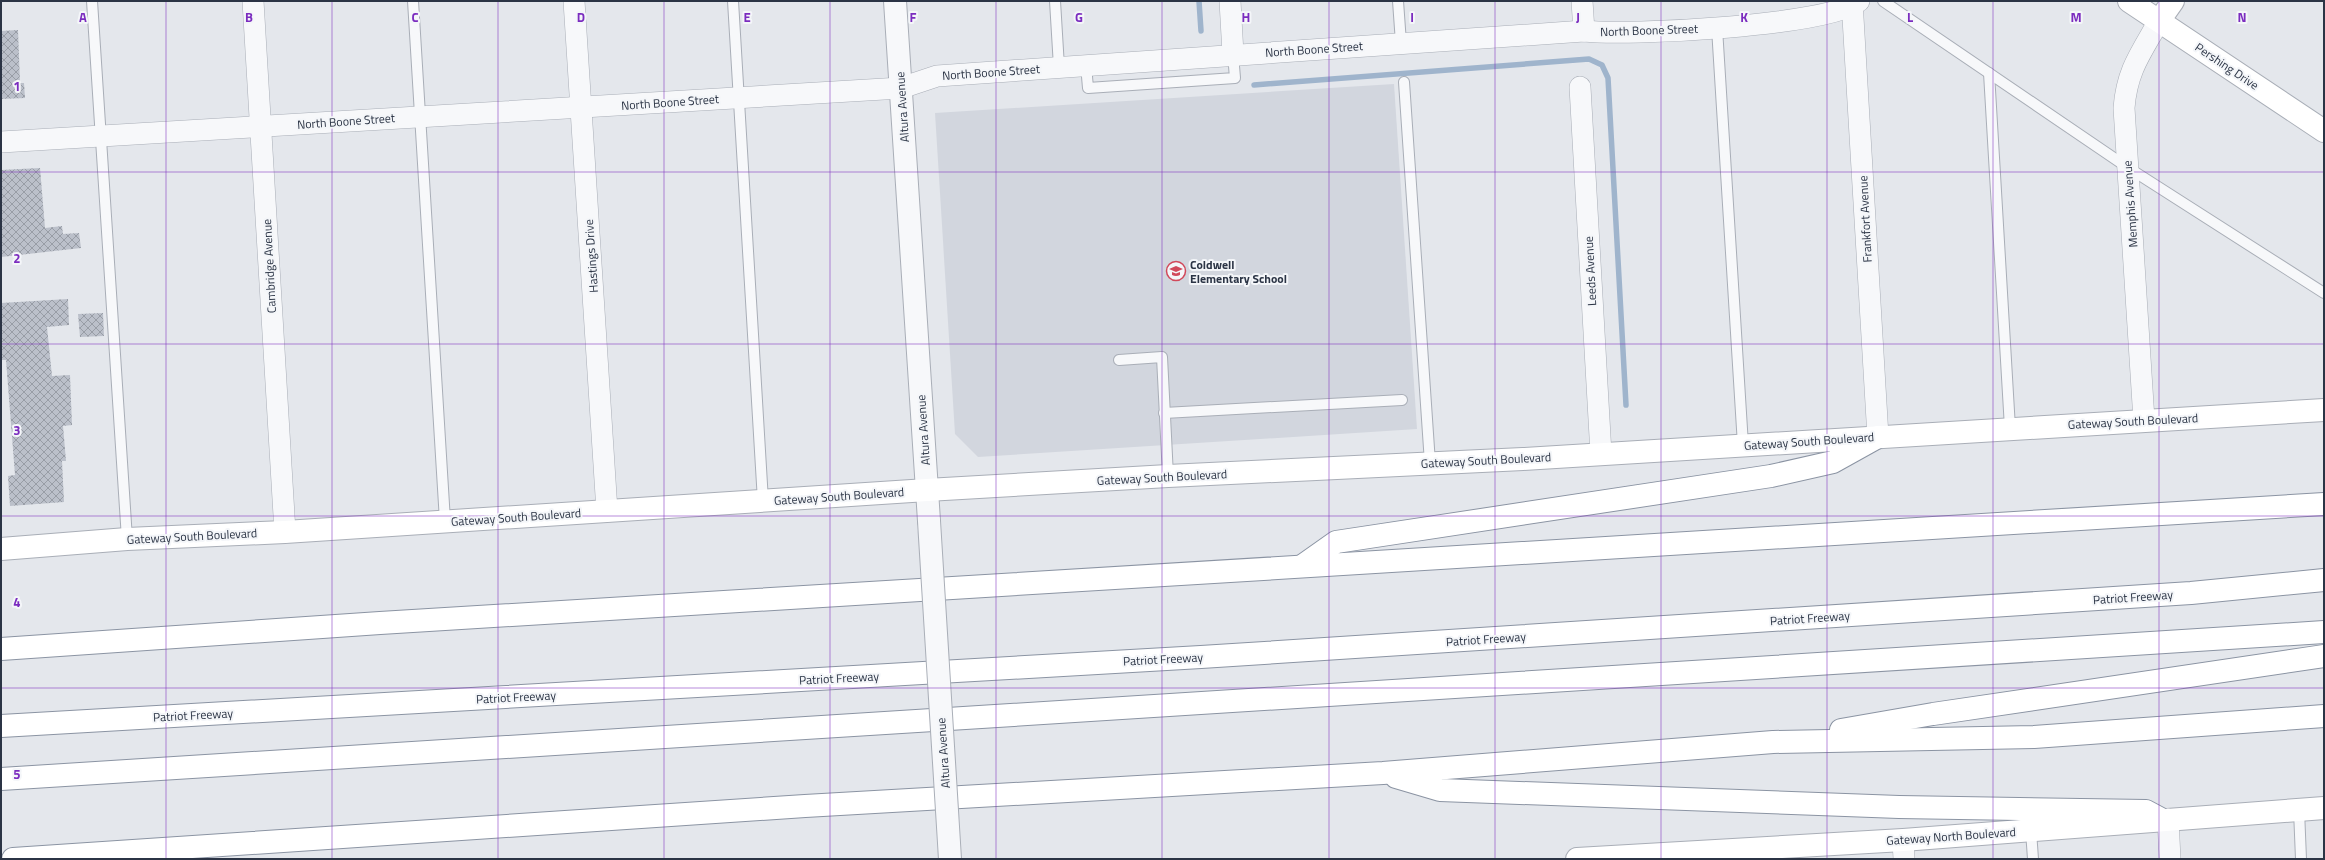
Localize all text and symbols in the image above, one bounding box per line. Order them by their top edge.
text: A [79,7,87,27]
text: B [245,7,253,27]
text: C [411,7,419,27]
text: D [577,7,585,27]
text: E [743,7,751,27]
text: F [910,7,917,27]
text: G [1075,7,1083,27]
text: H [1242,7,1250,27]
text: I [1410,7,1414,27]
text: J [1576,7,1580,27]
text: K [1740,7,1748,27]
text: L [1907,7,1913,27]
text: M [2070,7,2082,27]
text: N [2237,7,2247,27]
street label: North Boone Street [1600,19,1699,41]
street label: North Boone Street [1264,36,1364,62]
street label: Pershing Drive [2191,38,2263,94]
street label: North Boone Street [941,59,1041,85]
street label: Altura Avenue [890,71,914,143]
text: 1 [13,76,21,96]
street label: North Boone Street [620,89,720,115]
street label: North Boone Street [296,108,396,134]
street label: Memphis Avenue [2117,160,2143,248]
street label: Frankfort Avenue [1853,175,1877,263]
street label: Cambridge Avenue [257,218,281,314]
street label: Hastings Drive [579,219,603,293]
street label: Leeds Avenue [1579,236,1601,306]
text: 2 [13,248,21,268]
place label: Coldwell Elementary School [1190,255,1287,288]
school or university icon: Coldwell Elementary School [1165,260,1187,282]
street label: Altura Avenue [911,394,935,466]
street label: Gateway South Boulevard [2067,408,2199,434]
text: 3 [13,420,21,440]
street label: Gateway South Boulevard [1743,427,1875,455]
street label: Gateway South Boulevard [1420,447,1552,473]
street label: Gateway South Boulevard [1096,464,1228,490]
street label: Gateway South Boulevard [773,482,905,510]
street label: Gateway South Boulevard [450,503,582,531]
street label: Gateway South Boulevard [126,523,258,549]
street label: Patriot Freeway [2092,585,2174,609]
text: 4 [13,592,21,612]
street label: Patriot Freeway [1769,606,1851,630]
street label: Patriot Freeway [1445,627,1527,651]
street label: Patriot Freeway [1122,647,1204,671]
street label: Patriot Freeway [798,666,880,690]
street label: Patriot Freeway [475,685,557,709]
street label: Patriot Freeway [152,703,234,727]
street label: Altura Avenue [931,717,955,789]
text: 5 [13,764,21,784]
street label: Gateway North Boulevard [1886,822,2016,850]

